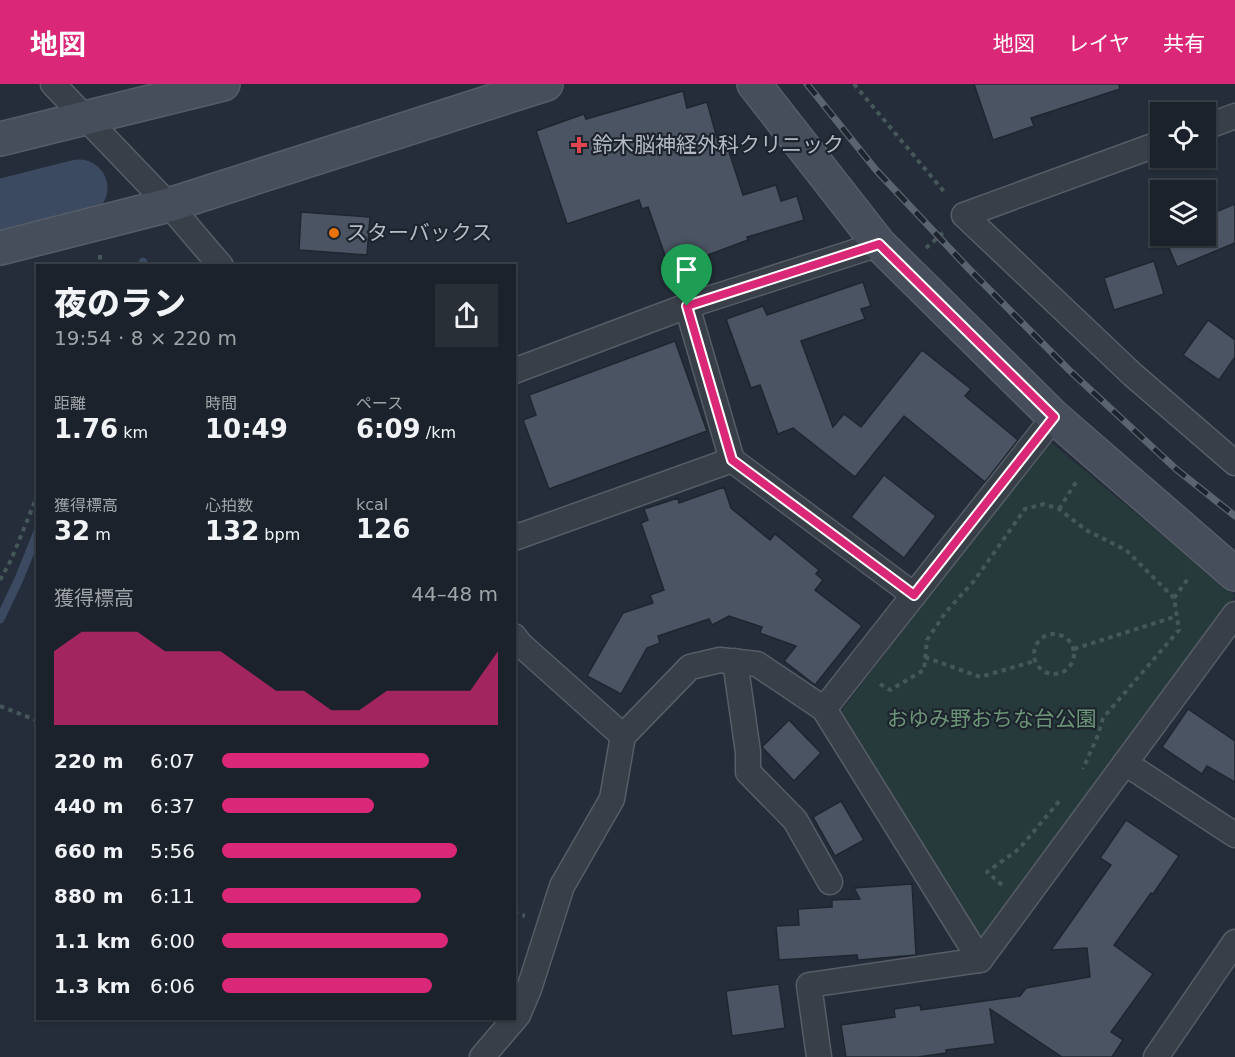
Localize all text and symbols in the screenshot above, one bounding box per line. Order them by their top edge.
text: 地図 [30,28,86,61]
text: 地図 [993,32,1035,56]
text: レイヤ [1068,32,1130,56]
text: 共有 [1163,32,1205,56]
map controls [1150,102,1216,246]
button: locate [1150,102,1216,168]
place label: 鈴木脳神経外科クリニック [592,133,844,157]
marker: 鈴木脳神経外科クリニック [570,136,588,154]
button: layers [1150,180,1216,246]
place label: スターバックス [346,221,492,245]
marker: スターバックス [327,226,341,240]
pin [661,244,712,306]
icon: arrive [670,253,703,286]
text: 夜のラン [54,284,186,323]
button: share [435,284,498,347]
text: 19:54 · 8 × 220 m [54,326,237,350]
text: 距離 [54,394,86,413]
text: 時間 [205,394,237,413]
text: ペース [356,394,403,413]
text: 1.76 [54,414,118,444]
text: 10:49 [205,414,288,444]
text: 6:09 [356,414,421,444]
text: km [118,423,148,442]
text: /km [421,423,456,442]
text: kcal [356,495,388,514]
text: 獲得標高 [54,496,118,515]
text: 心拍数 [205,496,253,515]
text: 126 [356,514,410,544]
text: 32 [54,516,90,546]
text: 132 [205,516,259,546]
text: m [90,525,111,544]
text: bpm [259,525,300,544]
text: 44–48 m [411,582,498,606]
text: 獲得標高 [54,586,134,610]
park label: おゆみ野おちな台公園 [887,707,1097,731]
text: 220 m [54,749,124,773]
text: 6:07 [150,749,195,773]
text: 440 m [54,794,124,818]
text: 6:37 [150,794,195,818]
text: 660 m [54,839,124,863]
text: 5:56 [150,839,195,863]
text: 880 m [54,884,124,908]
text: 6:11 [150,884,195,908]
text: 1.1 km [54,929,131,953]
text: 6:00 [150,929,195,953]
text: 1.3 km [54,974,131,998]
text: 6:06 [150,974,195,998]

